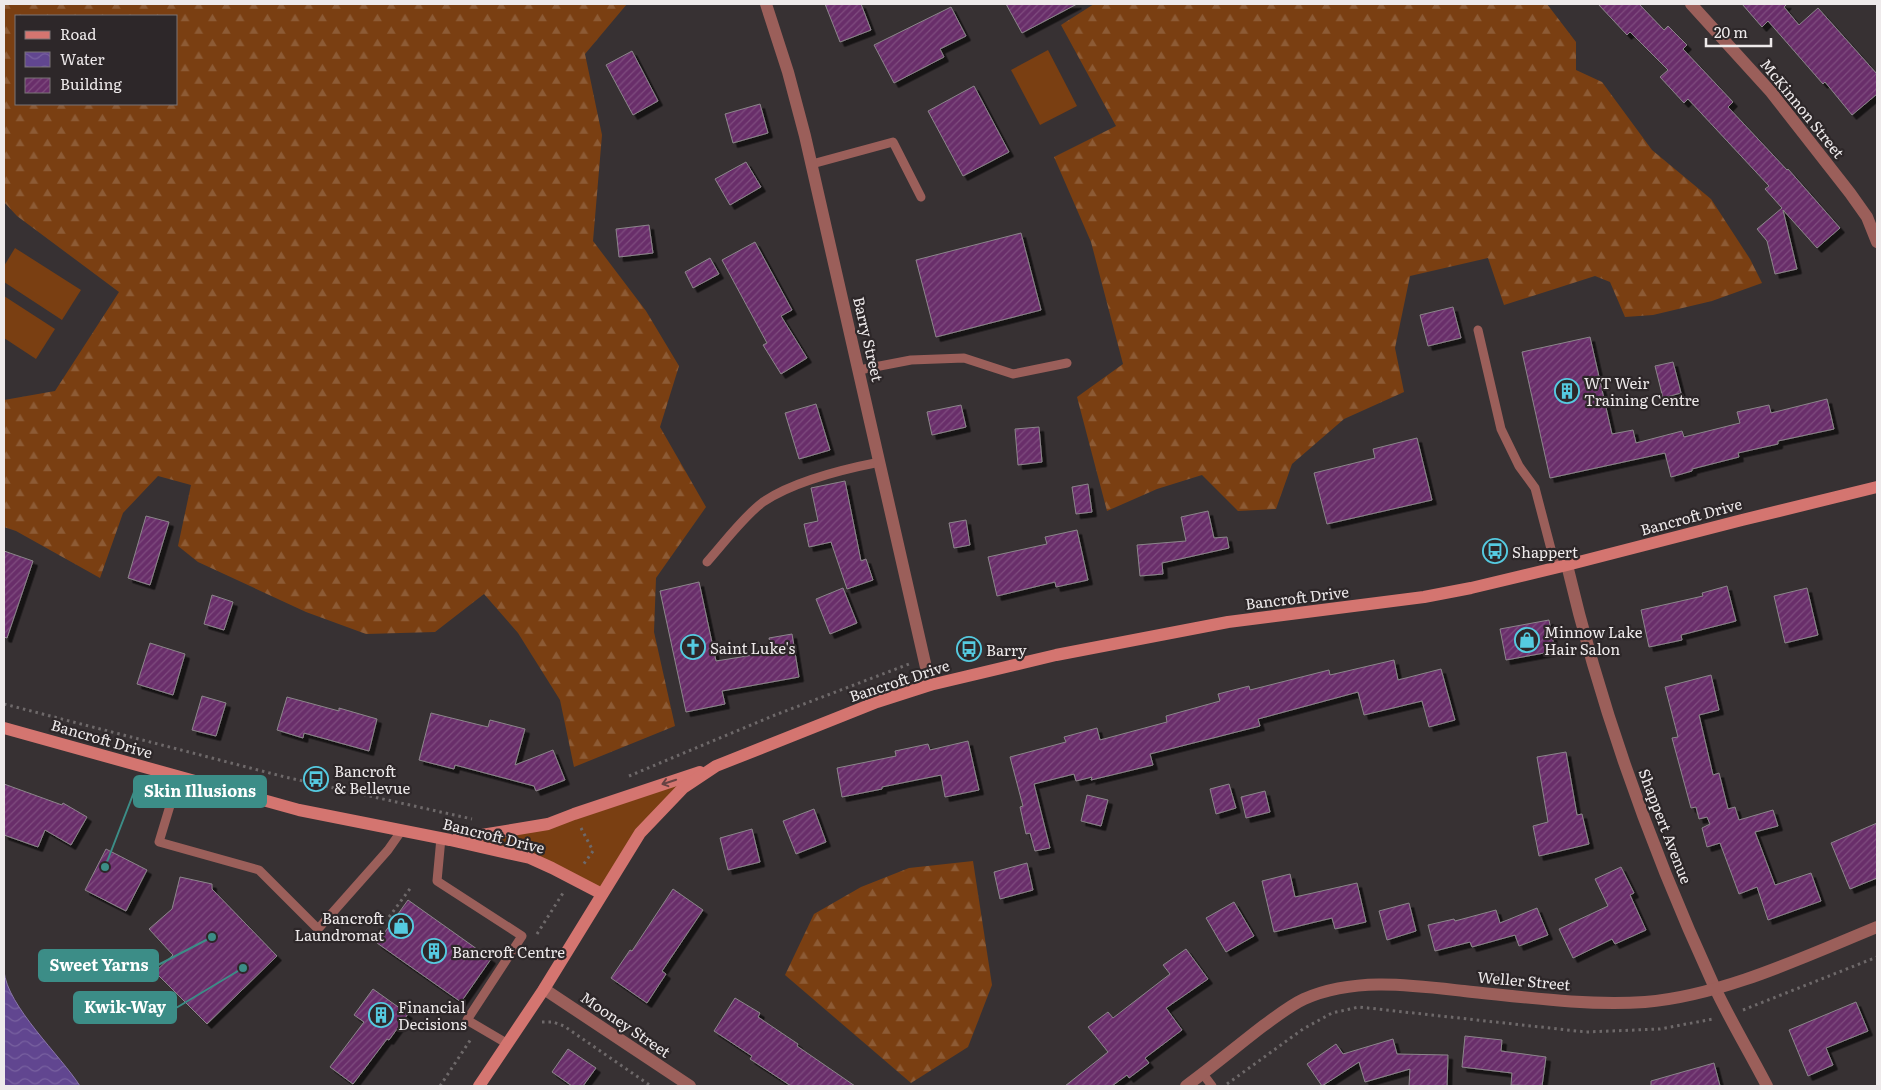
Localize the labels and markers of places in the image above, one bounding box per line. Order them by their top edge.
place label: WT Weir Training Centre [1584,371,1699,411]
building icon: WT Weir Training Centre [1554,378,1580,404]
bus stop icon: Shappert [1482,538,1508,564]
place label: Shappert [1512,540,1578,563]
place label: Minnow Lake Hair Salon [1544,620,1643,660]
shop icon: Minnow Lake Hair Salon [1514,627,1540,653]
church icon: Saint Luke's [680,634,706,660]
place label: Saint Luke's [710,636,796,659]
bus stop icon: Barry [956,636,982,662]
place label: Barry [986,638,1027,661]
place label: Bancroft & Bellevue [334,759,410,799]
bus stop icon: Bancroft & Bellevue [303,766,329,792]
callout: Skin Illusions [134,776,266,807]
place label: Bancroft Laundromat [294,906,384,946]
shop icon: Bancroft Laundromat [388,913,414,939]
building icon: Bancroft Centre [421,938,447,964]
place label: Bancroft Centre [452,940,565,963]
callout: Sweet Yarns [39,950,158,981]
callout: Kwik-Way [74,992,176,1023]
place label: Financial Decisions [398,995,467,1035]
building icon: Financial Decisions [368,1002,394,1028]

